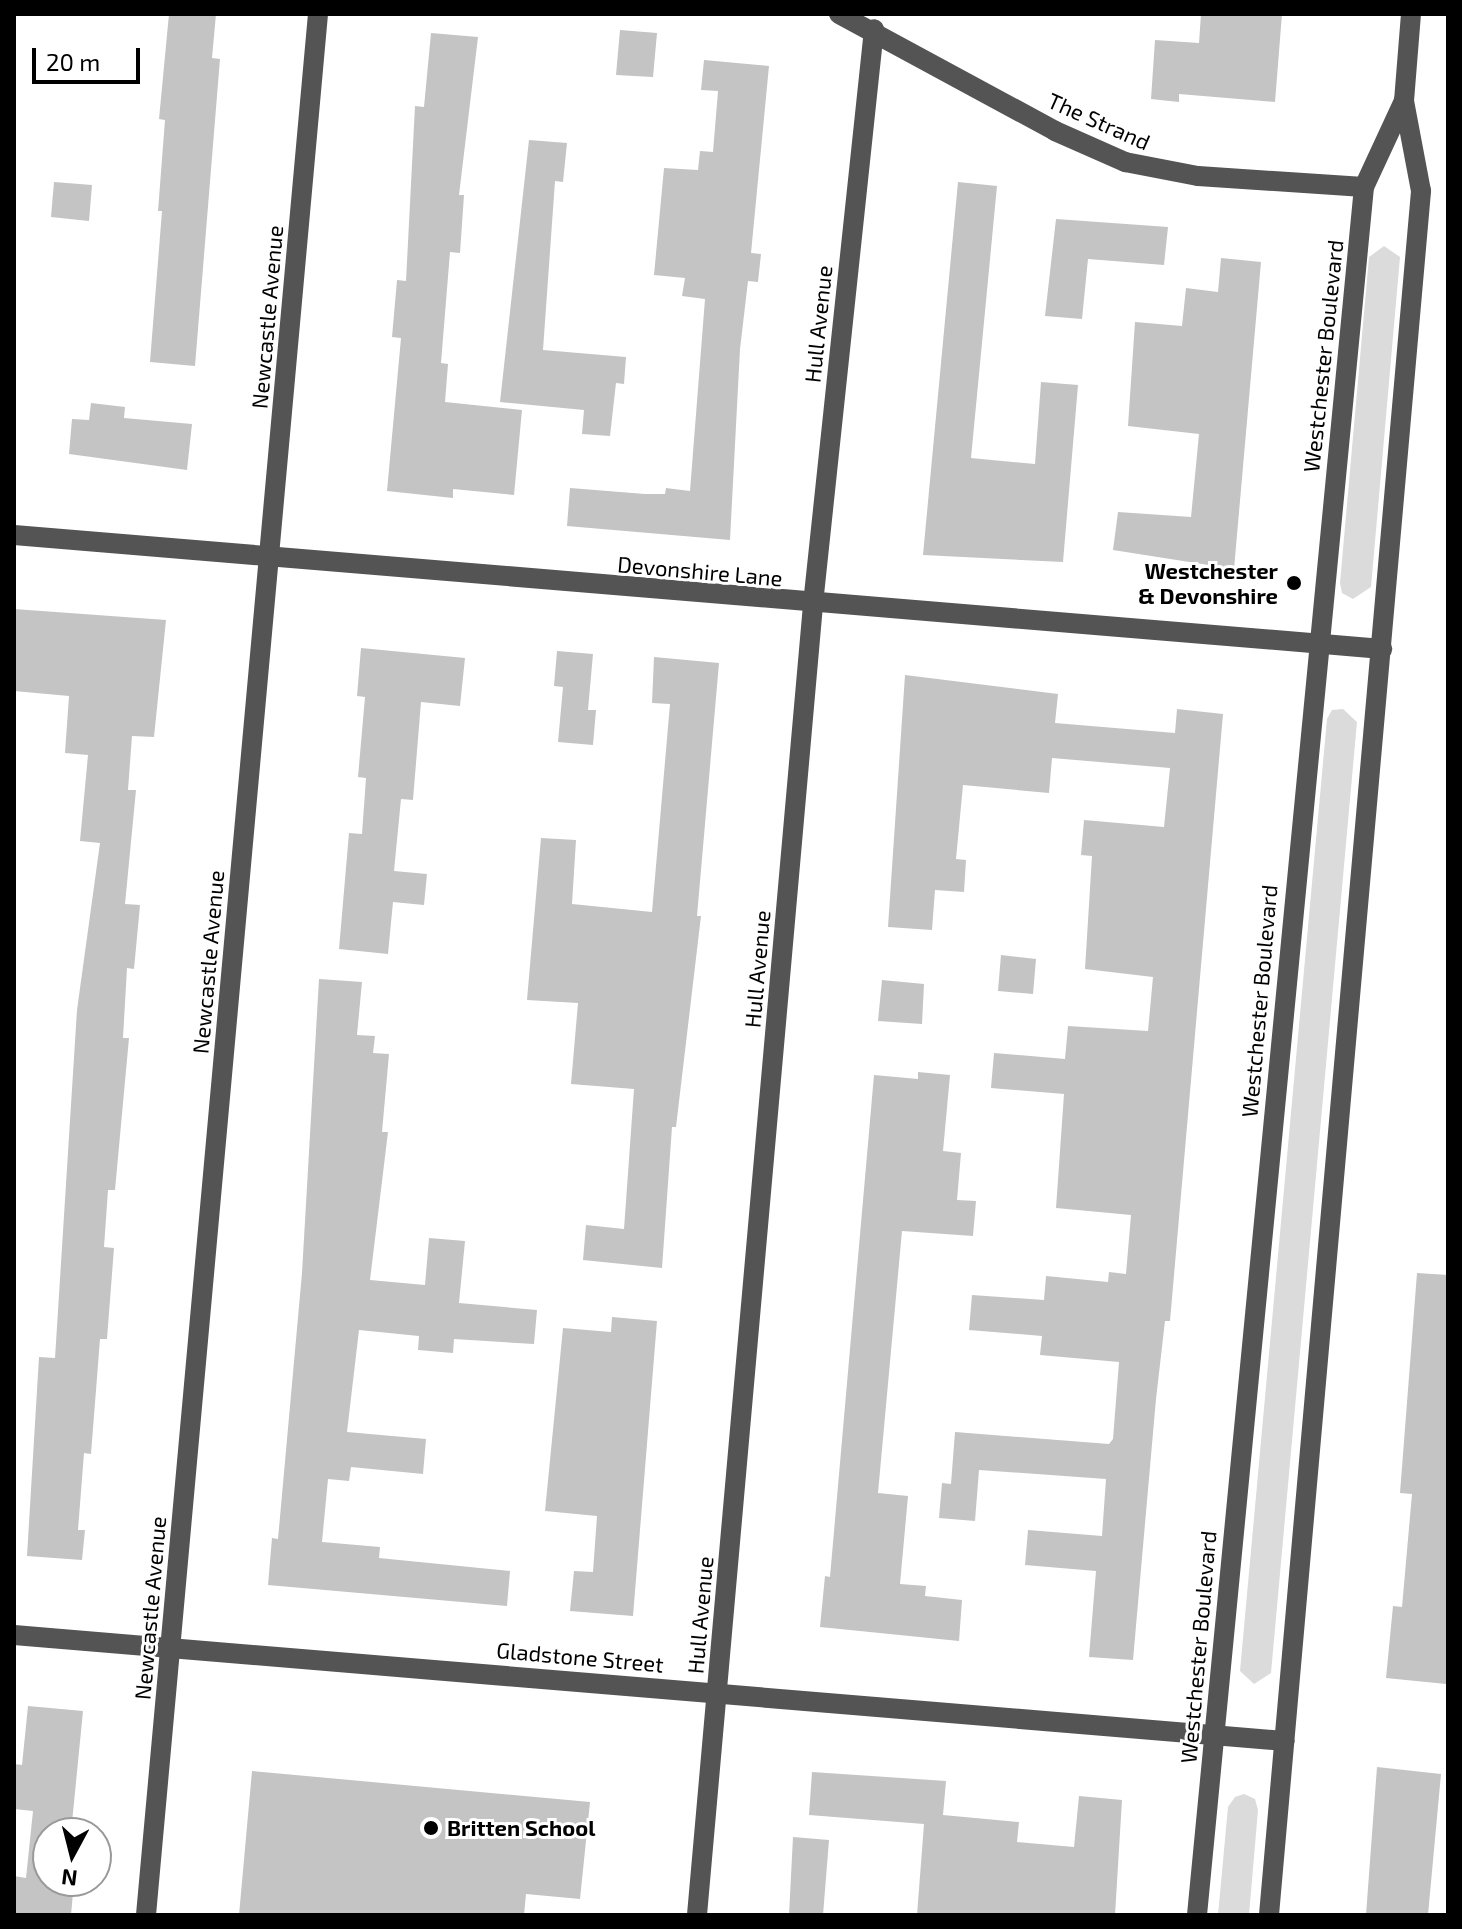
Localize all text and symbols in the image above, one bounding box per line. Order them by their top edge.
scale bar [36,32,144,82]
text: 20 m [46,47,100,76]
street label: The Strand [1044,87,1154,155]
street label: Newcastle Avenue [246,224,288,410]
street label: Westchester Boulevard [1298,238,1348,474]
street label: Hull Avenue [799,263,837,385]
street label: Devonshire Lane [616,551,784,591]
place label: Westchester & Devonshire [1138,557,1278,608]
marker: Westchester & Devonshire [1285,574,1303,592]
street label: Newcastle Avenue [187,869,229,1055]
street label: Westchester Boulevard [1236,883,1282,1119]
street label: Hull Avenue [739,909,775,1029]
street label: Newcastle Avenue [129,1515,171,1701]
street label: Westchester Boulevard [1175,1529,1221,1765]
street label: Hull Avenue [682,1555,718,1675]
street label: Gladstone Street [495,1637,665,1677]
place label: Britten School [447,1815,595,1841]
north arrow [32,1817,112,1897]
marker: Britten School [422,1819,440,1837]
text: N [60,1865,79,1893]

